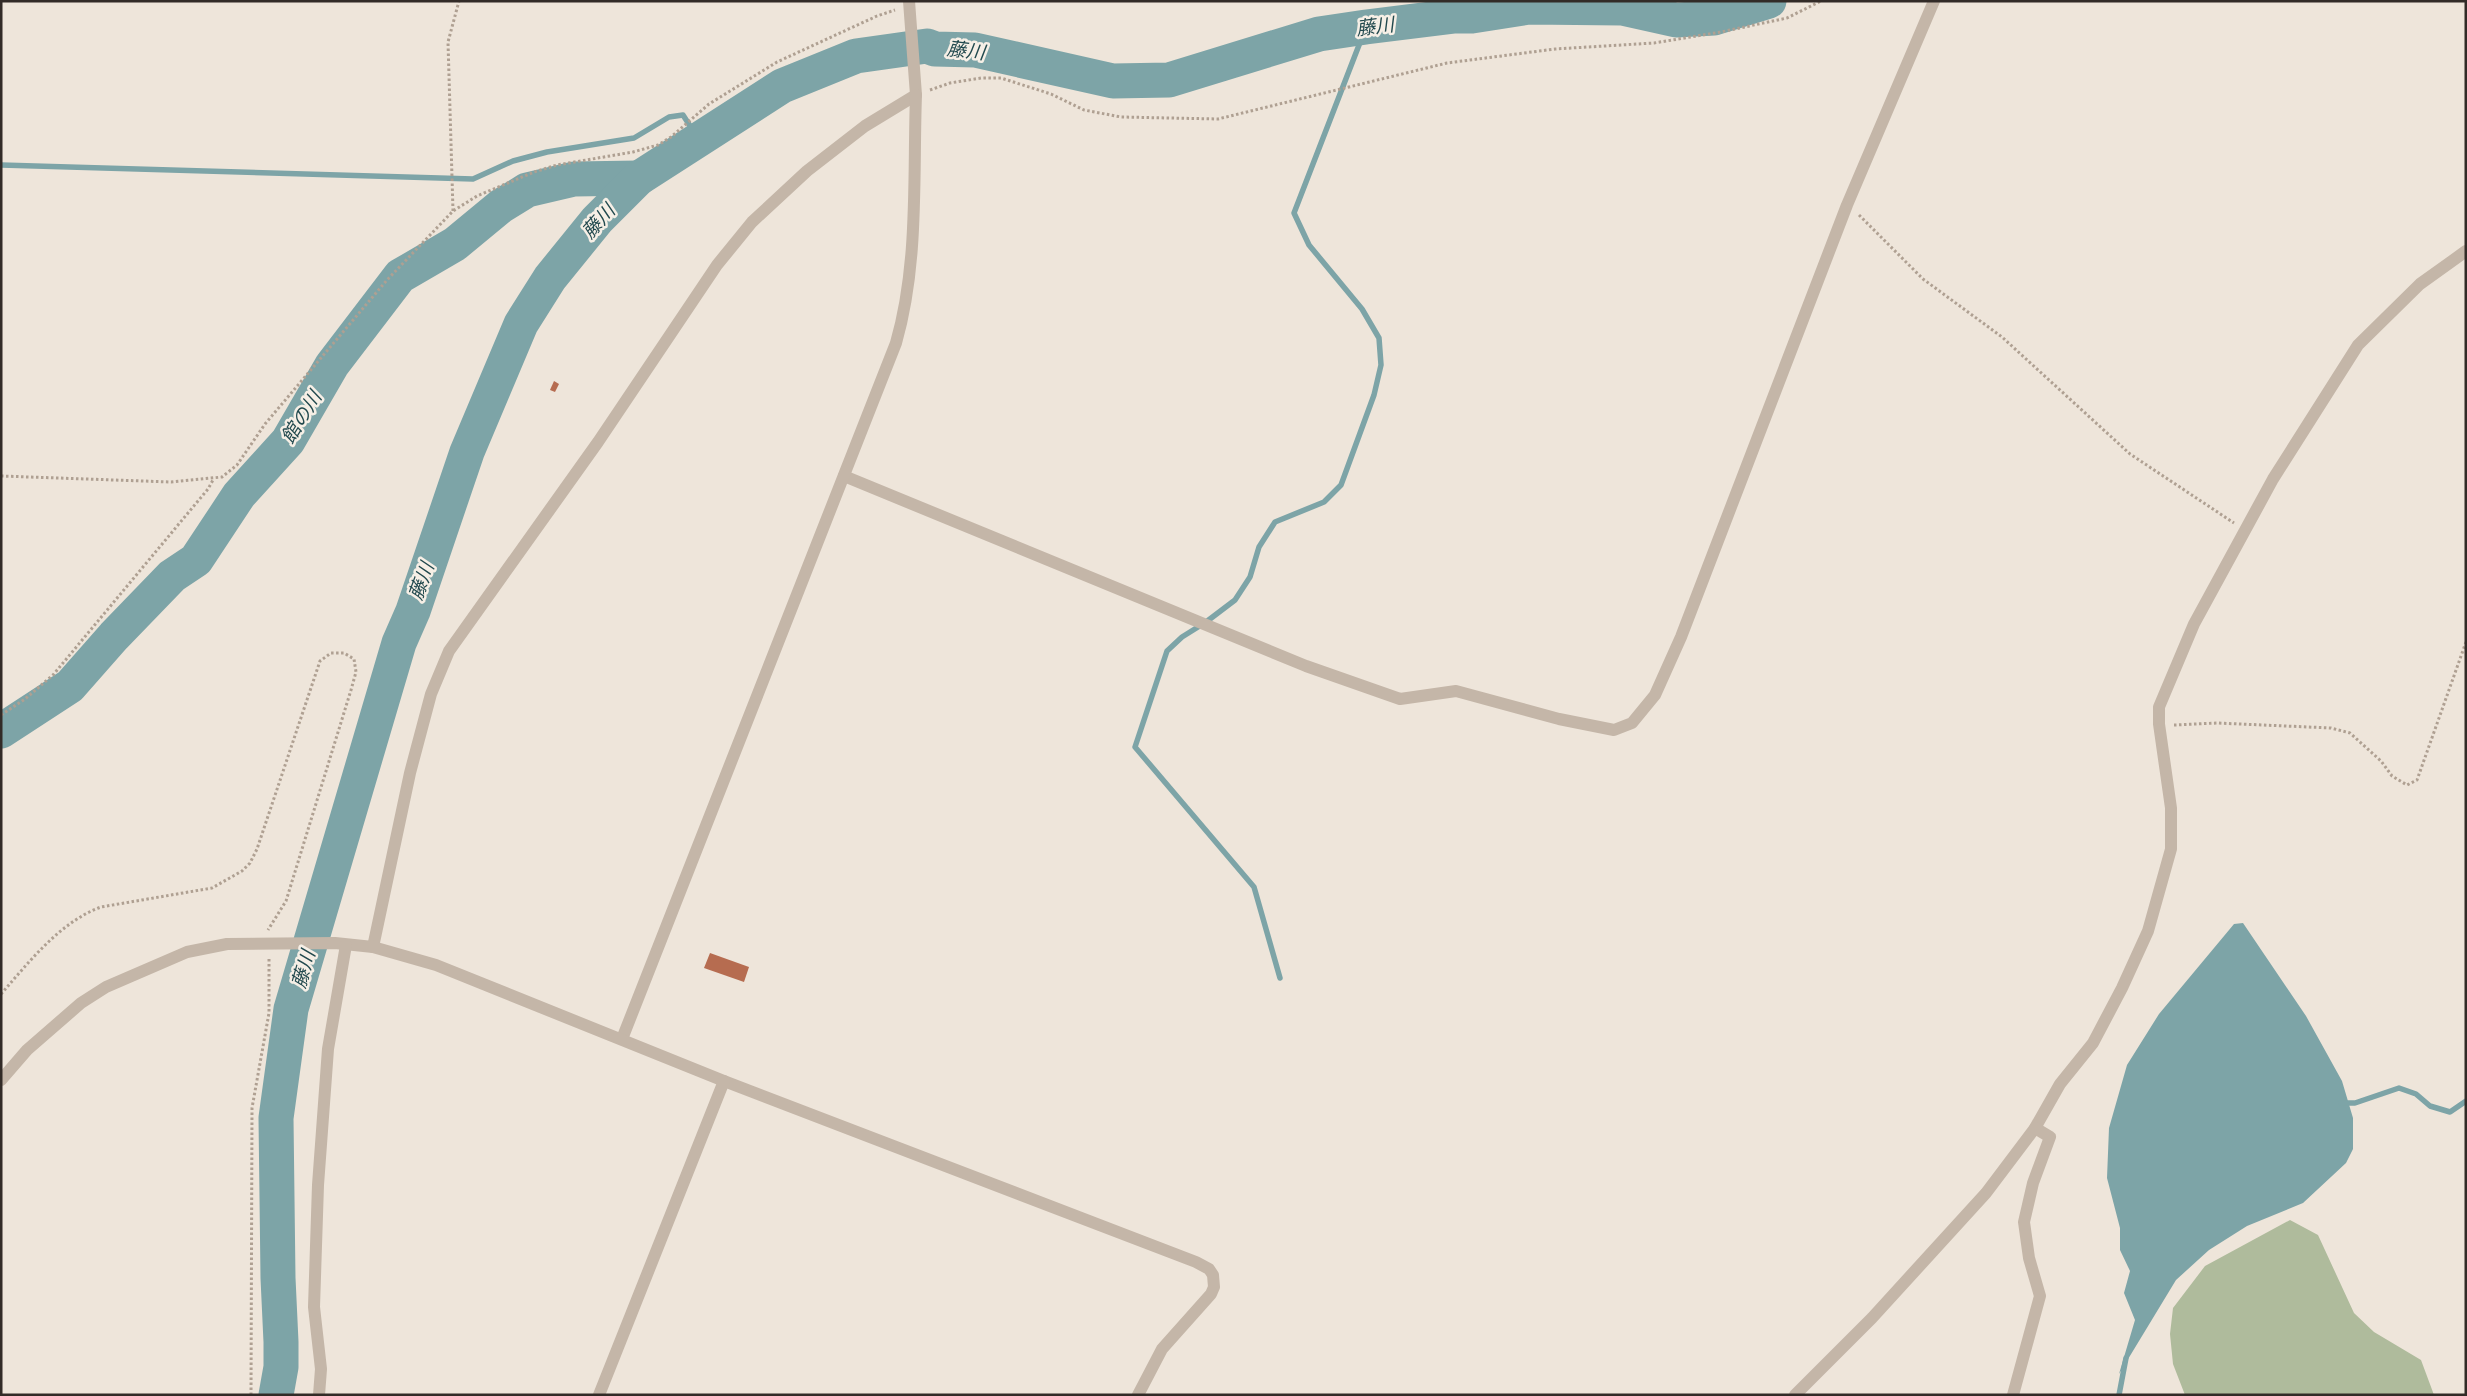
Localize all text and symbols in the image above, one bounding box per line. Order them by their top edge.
water label: 藤川 [1355,12,1397,41]
water label: 藤川 [946,36,988,65]
water label: 藤川 [576,197,622,244]
water label: 館の川 [276,385,328,448]
water label: 藤川 [403,557,440,603]
water label: 藤川 [286,946,321,991]

